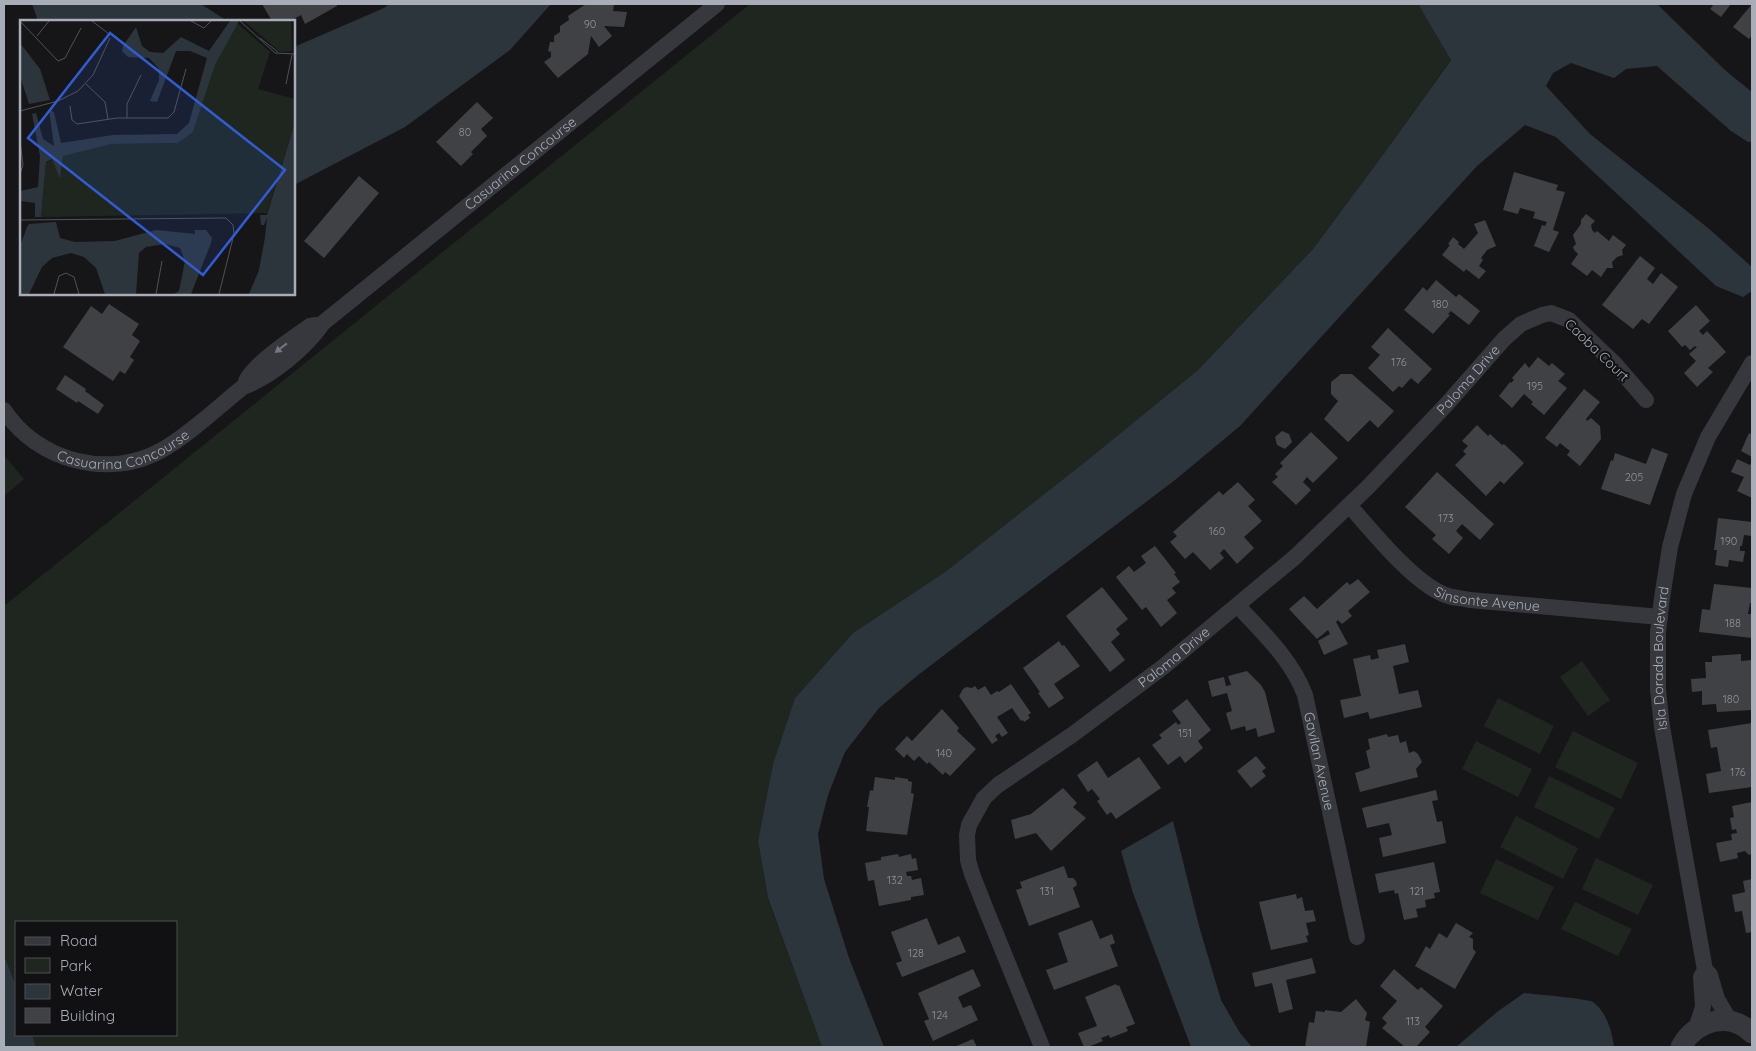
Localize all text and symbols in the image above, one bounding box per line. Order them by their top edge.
house number: 90 [584,17,596,31]
inset map [20,20,295,295]
street label: Casuarina Concourse [461,113,580,214]
house number: 80 [459,125,471,139]
house number: 180 [1432,297,1448,311]
street label: Caoba Court [1561,315,1633,385]
street label: Paloma Drive [1433,341,1504,418]
one-way arrow [275,342,288,353]
house number: 176 [1391,355,1407,369]
house number: 195 [1527,379,1543,393]
street label: Casuarina Concourse [54,426,193,473]
house number: 205 [1625,470,1643,484]
house number: 173 [1438,511,1454,525]
house number: 160 [1209,524,1225,538]
house number: 190 [1721,534,1737,548]
street label: Sinsonte Avenue [1431,582,1541,615]
street label: Isla Dorada Boulevard [1649,585,1673,732]
house number: 188 [1725,616,1741,630]
street label: Paloma Drive [1134,623,1214,691]
house number: 180 [1723,692,1739,706]
street label: Gavilan Avenue [1300,710,1339,812]
house number: 151 [1178,726,1192,740]
house number: 140 [936,746,952,760]
house number: 176 [1730,765,1746,779]
house number: 132 [887,873,903,887]
house number: 131 [1040,884,1054,898]
house number: 121 [1410,884,1424,898]
legend [15,921,178,1036]
text: Road [60,931,97,950]
house number: 128 [908,946,924,960]
text: Park [60,956,92,975]
text: Water [60,981,103,1000]
text: Building [60,1006,115,1025]
house number: 124 [932,1008,948,1022]
house number: 113 [1406,1014,1420,1028]

